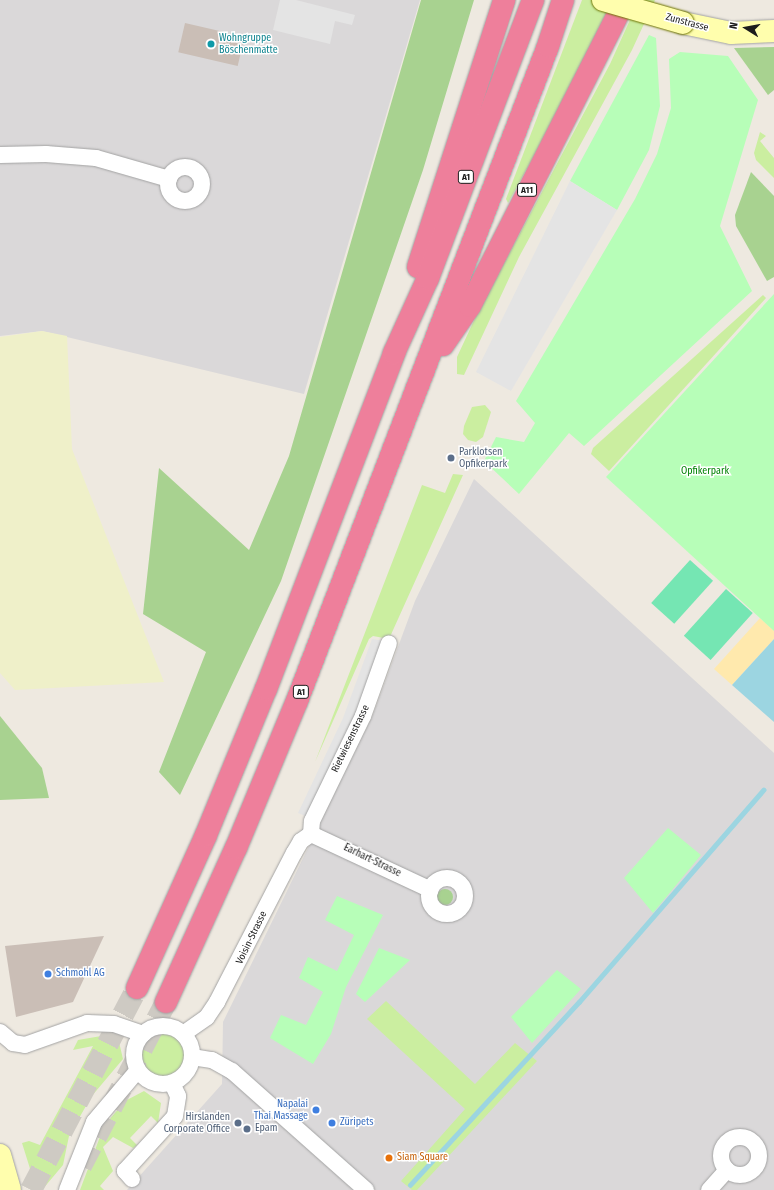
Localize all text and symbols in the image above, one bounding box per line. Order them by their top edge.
north arrow [726,8,766,48]
street label: Zunstrasse [664,12,710,34]
text: N [727,21,741,30]
place label: Wohngruppe Böschenmatte [219,32,278,56]
marker: Wohngruppe Böschenmatte [206,39,216,49]
road number: A1 [457,170,475,184]
road number: A11 [517,183,537,197]
place label: Parklotsen Opfikerpark [459,446,507,470]
marker: Parklotsen Opfikerpark [446,453,456,463]
park label: Opfikerpark [681,466,729,478]
road number: A1 [292,685,310,699]
street label: Rietwiesenstrasse [329,703,373,775]
street label: Earhart-Strasse [341,842,403,880]
street label: Voisin-Strasse [234,909,270,967]
place label: Schmohl AG [56,968,105,980]
marker: Schmohl AG [43,969,53,979]
place label: Napalai Thai Massage [254,1098,308,1122]
marker: Napalai Thai Massage [311,1105,321,1115]
place label: Hirslanden Corporate Office [164,1111,230,1134]
place label: Züripets [340,1117,374,1129]
marker: Hirslanden Corporate Office [233,1118,243,1128]
marker: Züripets [327,1118,337,1128]
place label: Epam [255,1123,277,1135]
marker: Epam [242,1124,252,1134]
place label: Siam Square [397,1152,448,1164]
marker: Siam Square [384,1153,394,1163]

